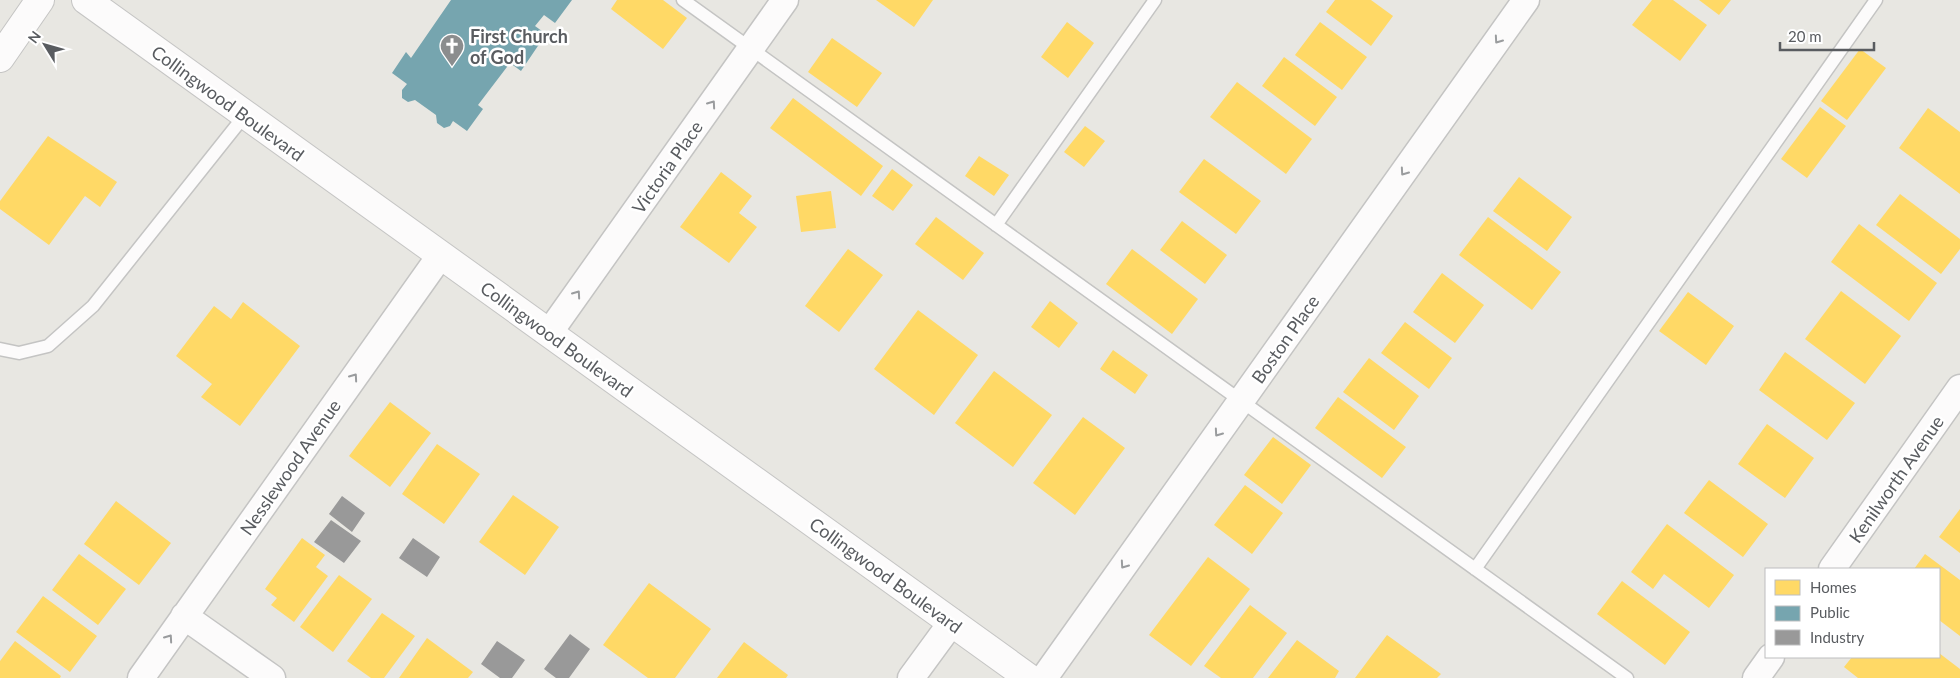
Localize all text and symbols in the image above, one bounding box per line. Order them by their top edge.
north arrow [20,20,70,70]
scale bar [1780,20,1874,52]
place label: First Church of God [470,25,568,68]
text: N [24,27,44,46]
text: 20 m [1788,27,1822,45]
church icon: First Church of God [439,33,465,67]
one-way arrow [1495,34,1504,44]
street label: Collingwood Boulevard [148,40,308,166]
one-way arrow [706,101,714,110]
street label: Victoria Place [627,116,707,218]
one-way arrow [1401,166,1410,176]
street label: Collingwood Boulevard [477,276,637,402]
one-way arrow [571,290,580,300]
street label: Boston Place [1247,291,1323,387]
one-way arrow [348,373,357,383]
street label: Nesslewood Avenue [235,395,345,539]
street label: Kenilworth Avenue [1844,411,1948,547]
one-way arrow [1215,427,1224,437]
street label: Collingwood Boulevard [806,512,966,638]
one-way arrow [1121,559,1130,569]
legend [1765,568,1940,658]
text: Homes [1810,578,1856,596]
text: Public [1810,603,1850,621]
text: Industry [1810,628,1865,646]
one-way arrow [163,634,172,644]

